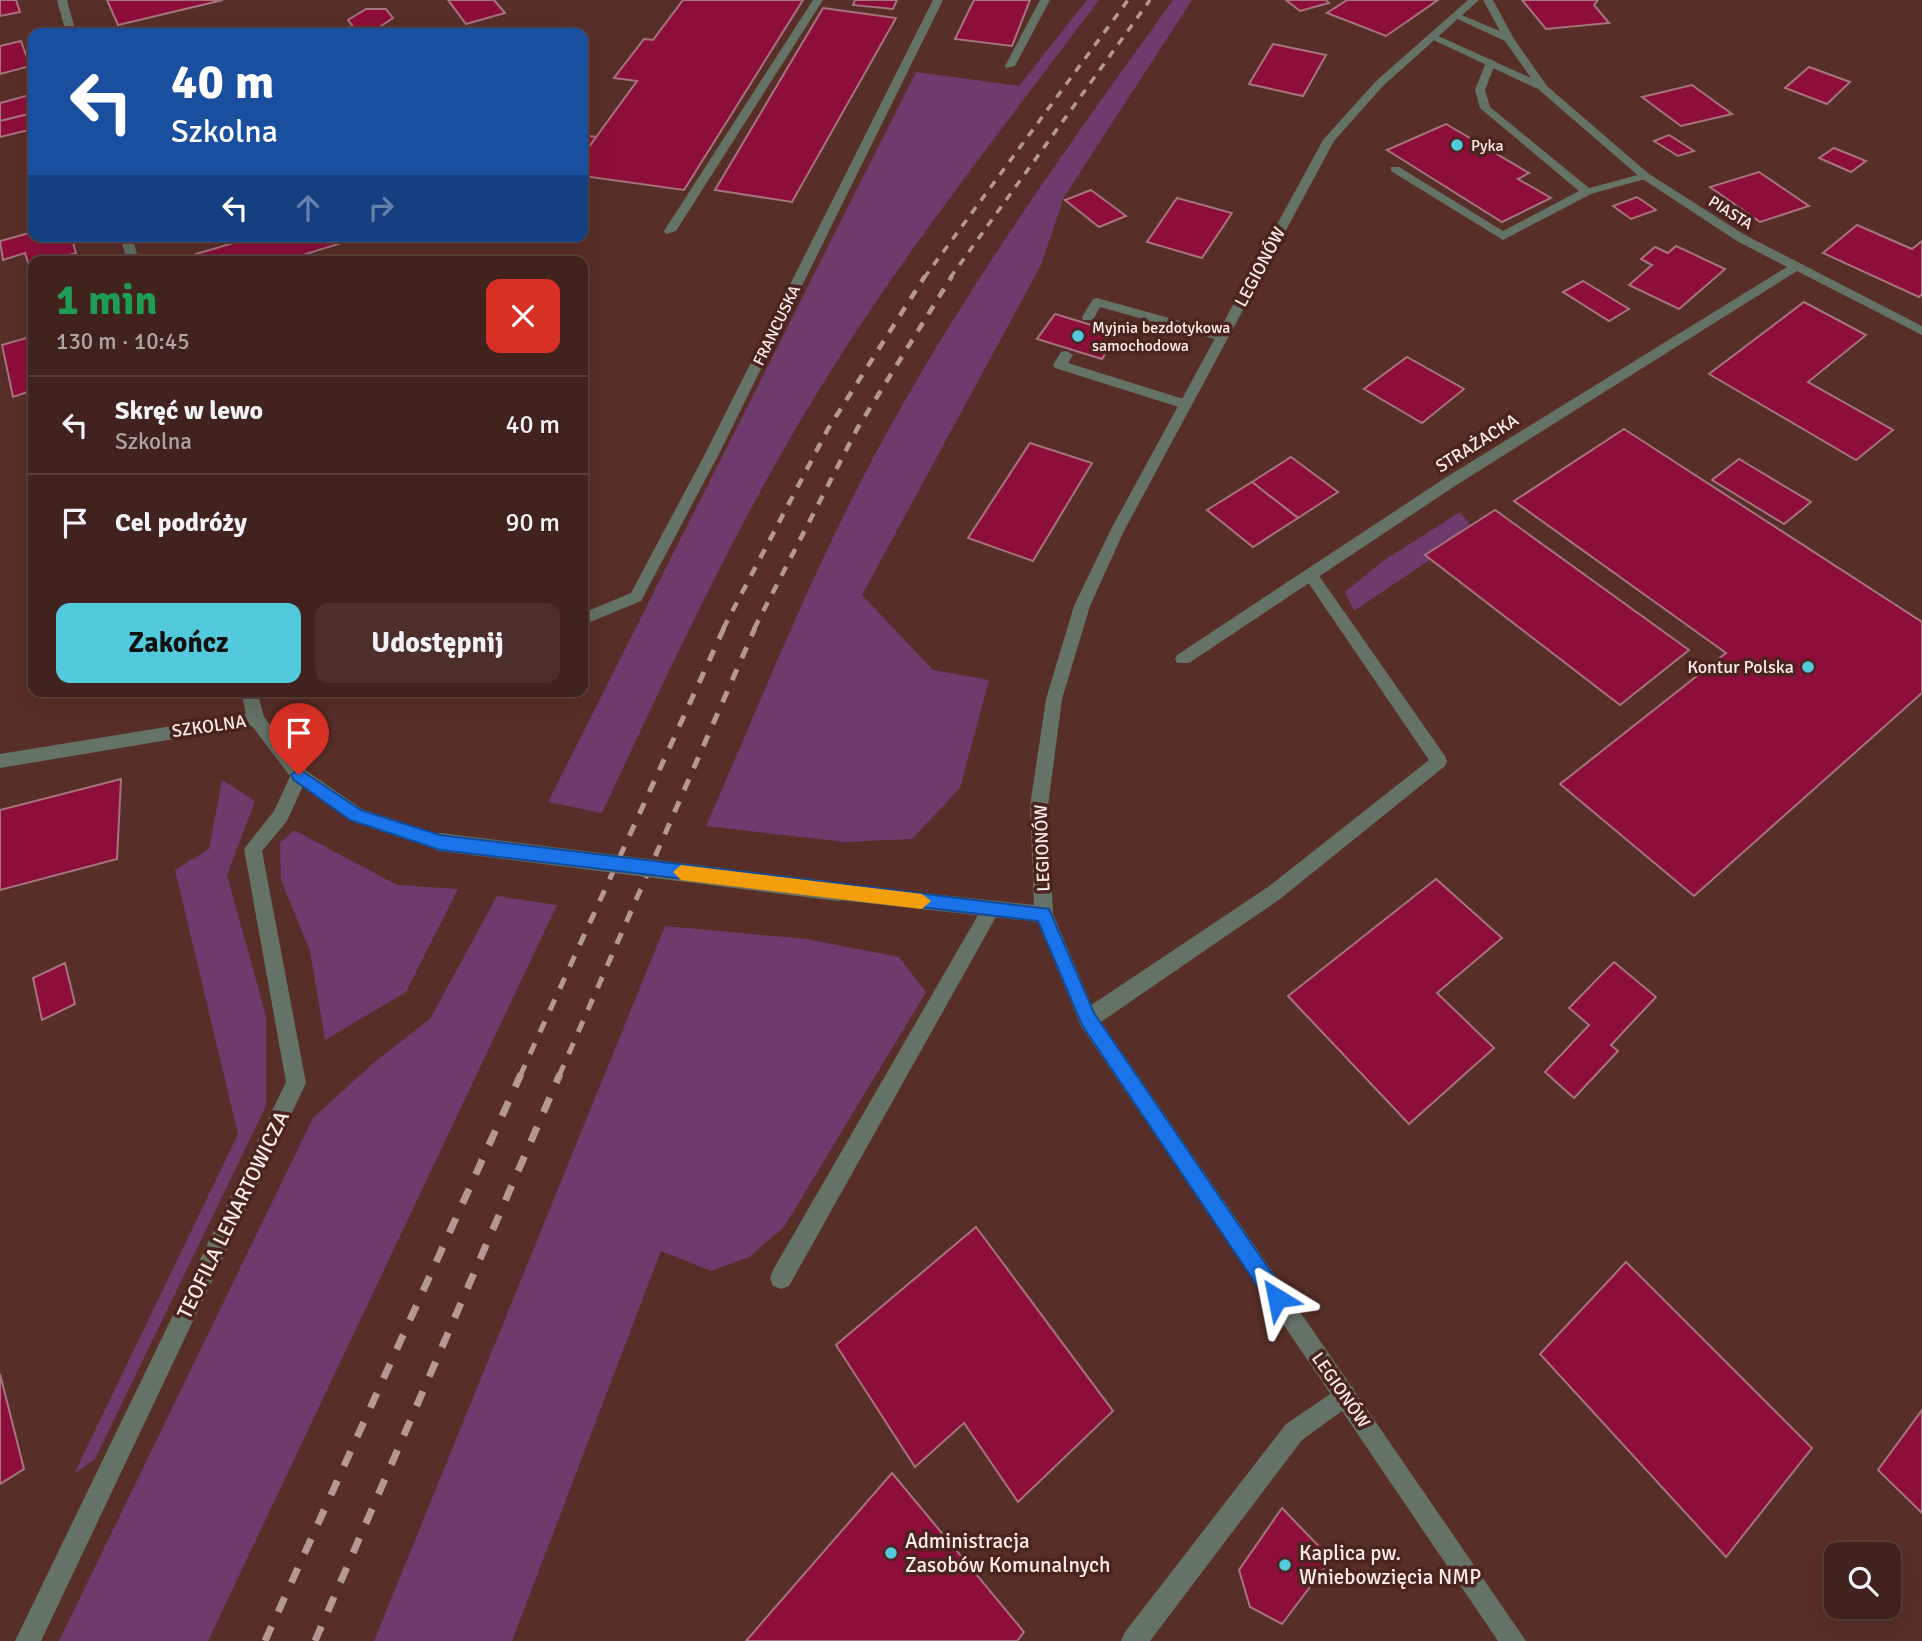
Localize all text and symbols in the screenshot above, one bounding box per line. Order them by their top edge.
text: 40 m [171,52,274,112]
icon: left [56,56,147,147]
text: Szkolna [171,112,278,151]
place label: Pyka [1471,136,1504,156]
marker: Pyka [1449,137,1465,153]
icon: left [216,189,254,227]
icon: ahead [289,189,327,227]
icon: right [362,189,400,227]
street label: PIASTA [1705,191,1757,234]
street label: LEGIONÓW [1230,223,1290,311]
text: 1 min [56,275,157,326]
button: close [486,279,560,353]
street label: FRANCUSKA [749,282,805,369]
place label: Myjnia bezdotykowa samochodowa [1092,318,1230,356]
text: 130 m · 10:45 [56,327,190,356]
marker: Myjnia bezdotykowa samochodowa [1070,328,1086,344]
text: Skręć w lewo [115,395,263,427]
icon: left [56,406,94,444]
text: 40 m [505,409,560,441]
street label: STRAŻACKA [1431,409,1523,477]
text: Szkolna [115,427,192,456]
icon: arrive [56,504,94,542]
text: Cel podróży [115,507,247,539]
text: 90 m [505,507,560,539]
button: Zakończ [56,603,301,683]
button: Udostępnij [315,603,560,683]
place label: Kontur Polska [1687,656,1794,678]
marker: Kontur Polska [1800,659,1816,675]
pin [269,703,329,775]
street label: SZKOLNA [170,710,248,742]
icon: arrive [280,714,318,752]
street label: LEGIONÓW [1029,804,1055,892]
street label: TEOFILA LENARTOWICZA [171,1107,295,1323]
position arrow [1240,1261,1314,1335]
street label: LEGIONÓW [1307,1348,1375,1432]
place label: Administracja Zasobów Komunalnych [905,1528,1110,1578]
place label: Kaplica pw. Wniebowzięcia NMP [1299,1540,1481,1590]
map controls [1824,1542,1901,1619]
button: search [1824,1542,1901,1619]
marker: Administracja Zasobów Komunalnych [883,1545,899,1561]
marker: Kaplica pw. Wniebowzięcia NMP [1277,1557,1293,1573]

